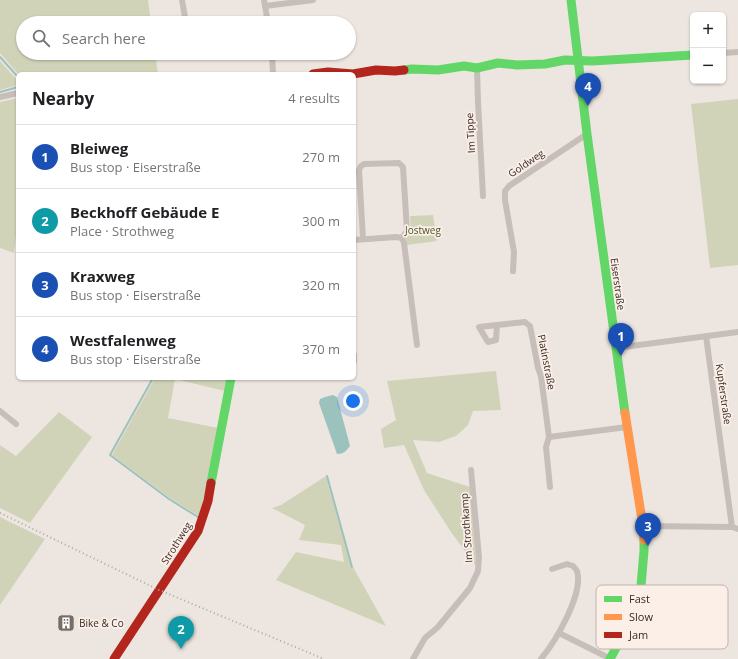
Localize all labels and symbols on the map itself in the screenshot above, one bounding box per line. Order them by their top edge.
pin: 4 [575,73,601,106]
street label: Im Tippe [462,112,478,154]
street label: Goldweg [505,145,547,180]
park label: Jostweg [404,223,441,237]
street label: Eiserstraße [607,257,629,311]
pin: 1 [608,323,634,356]
street label: Platinstraße [535,333,559,391]
street label: Kupferstraße [713,363,735,426]
your location [343,391,363,411]
street label: Im Strothkamp [457,493,475,563]
pin: 3 [635,513,661,546]
street label: Strothweg [157,519,195,567]
legend [596,585,728,649]
text: Fast [629,591,650,606]
text: Slow [629,609,653,624]
building icon: Bike & Co [56,613,76,633]
place label: Bike & Co [79,616,124,630]
pin: 2 [168,616,194,649]
text: Jam [628,627,648,642]

